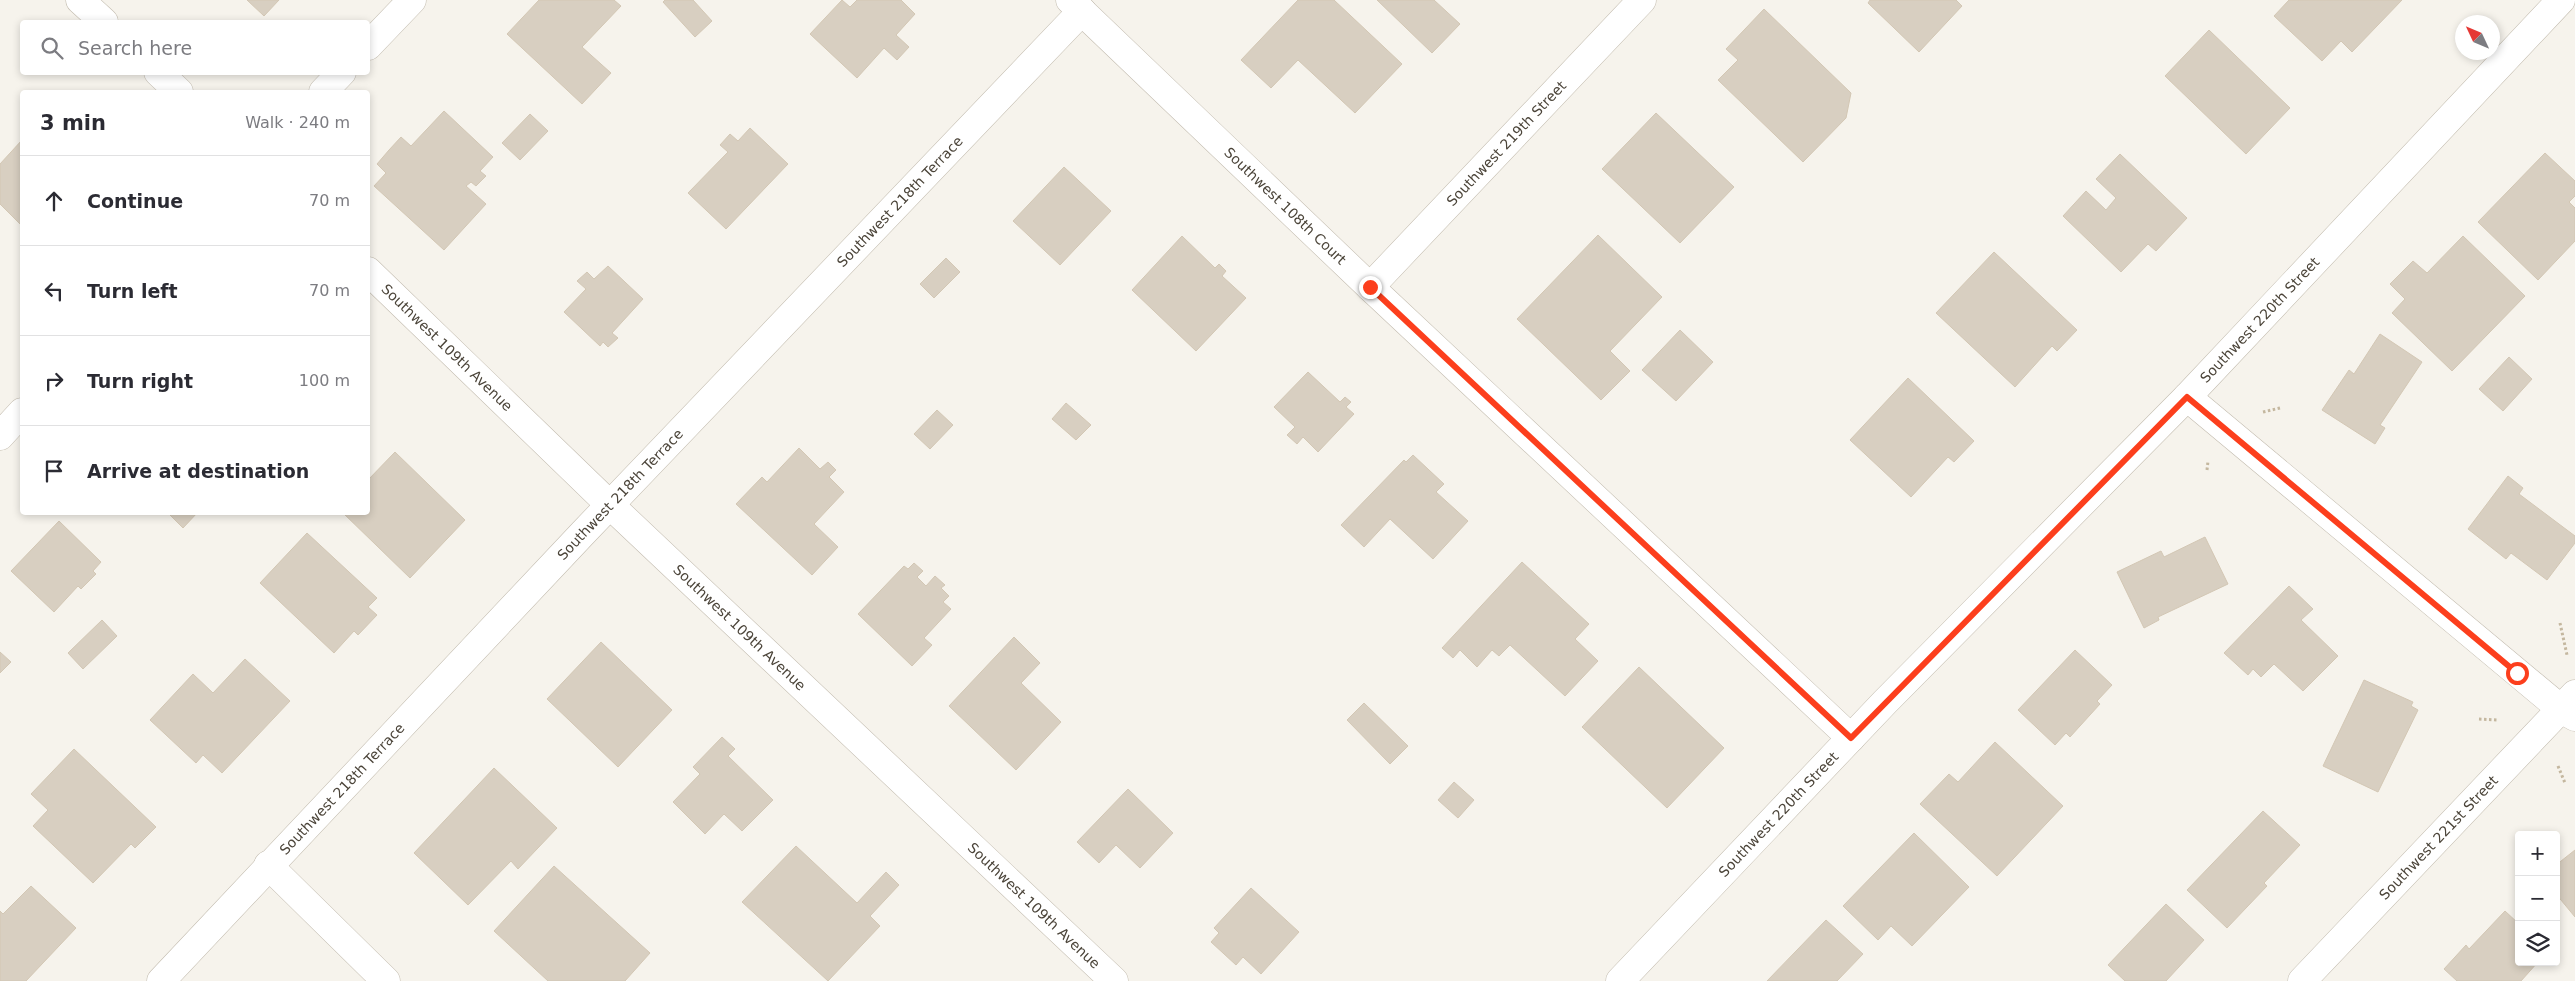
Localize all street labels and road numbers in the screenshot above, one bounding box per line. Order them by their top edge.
street label: Southwest 219th Street [1443,77,1570,209]
street label: Southwest 218th Terrace [834,133,966,270]
street label: Southwest 108th Court [1221,144,1350,268]
street label: Southwest 220th Street [2197,254,2323,386]
street label: Southwest 109th Avenue [378,281,516,414]
street label: Southwest 218th Terrace [554,426,686,563]
street label: Southwest 109th Avenue [670,561,809,694]
street label: Southwest 218th Terrace [276,720,408,858]
street label: Southwest 220th Street [1715,748,1842,880]
street label: Southwest 221st Street [2376,772,2501,903]
street label: Southwest 109th Avenue [965,839,1103,972]

